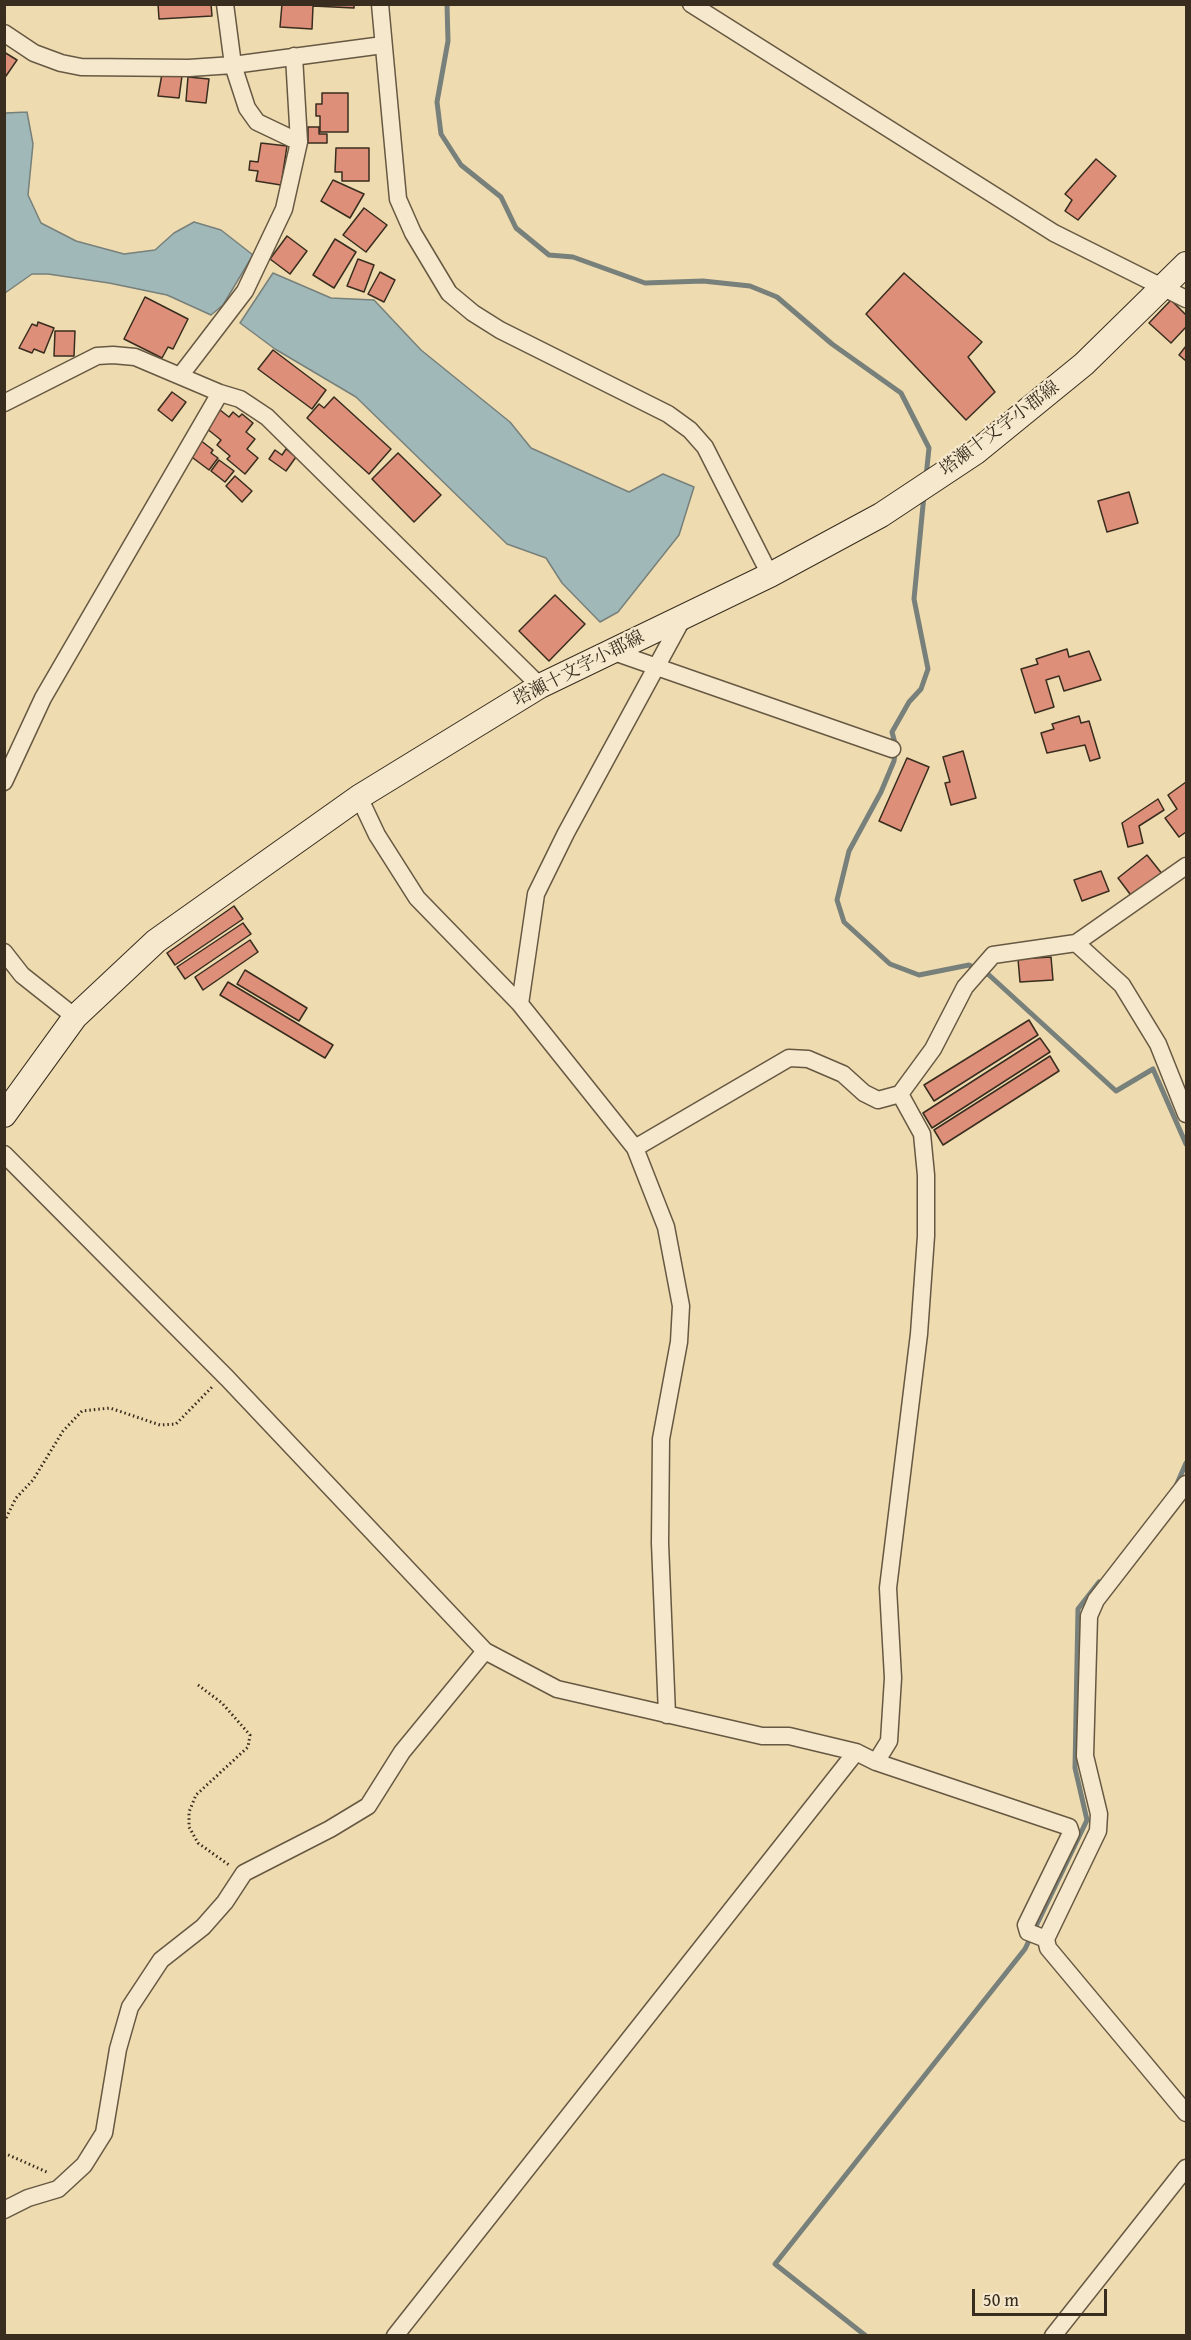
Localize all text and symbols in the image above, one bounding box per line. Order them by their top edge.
street label: 塔瀬十文字小郡線 [936,377,1064,481]
street label: 塔瀬十文字小郡線 [510,627,648,711]
scale bar [975,2277,1110,2315]
text: 50 m [983,2286,1019,2313]

